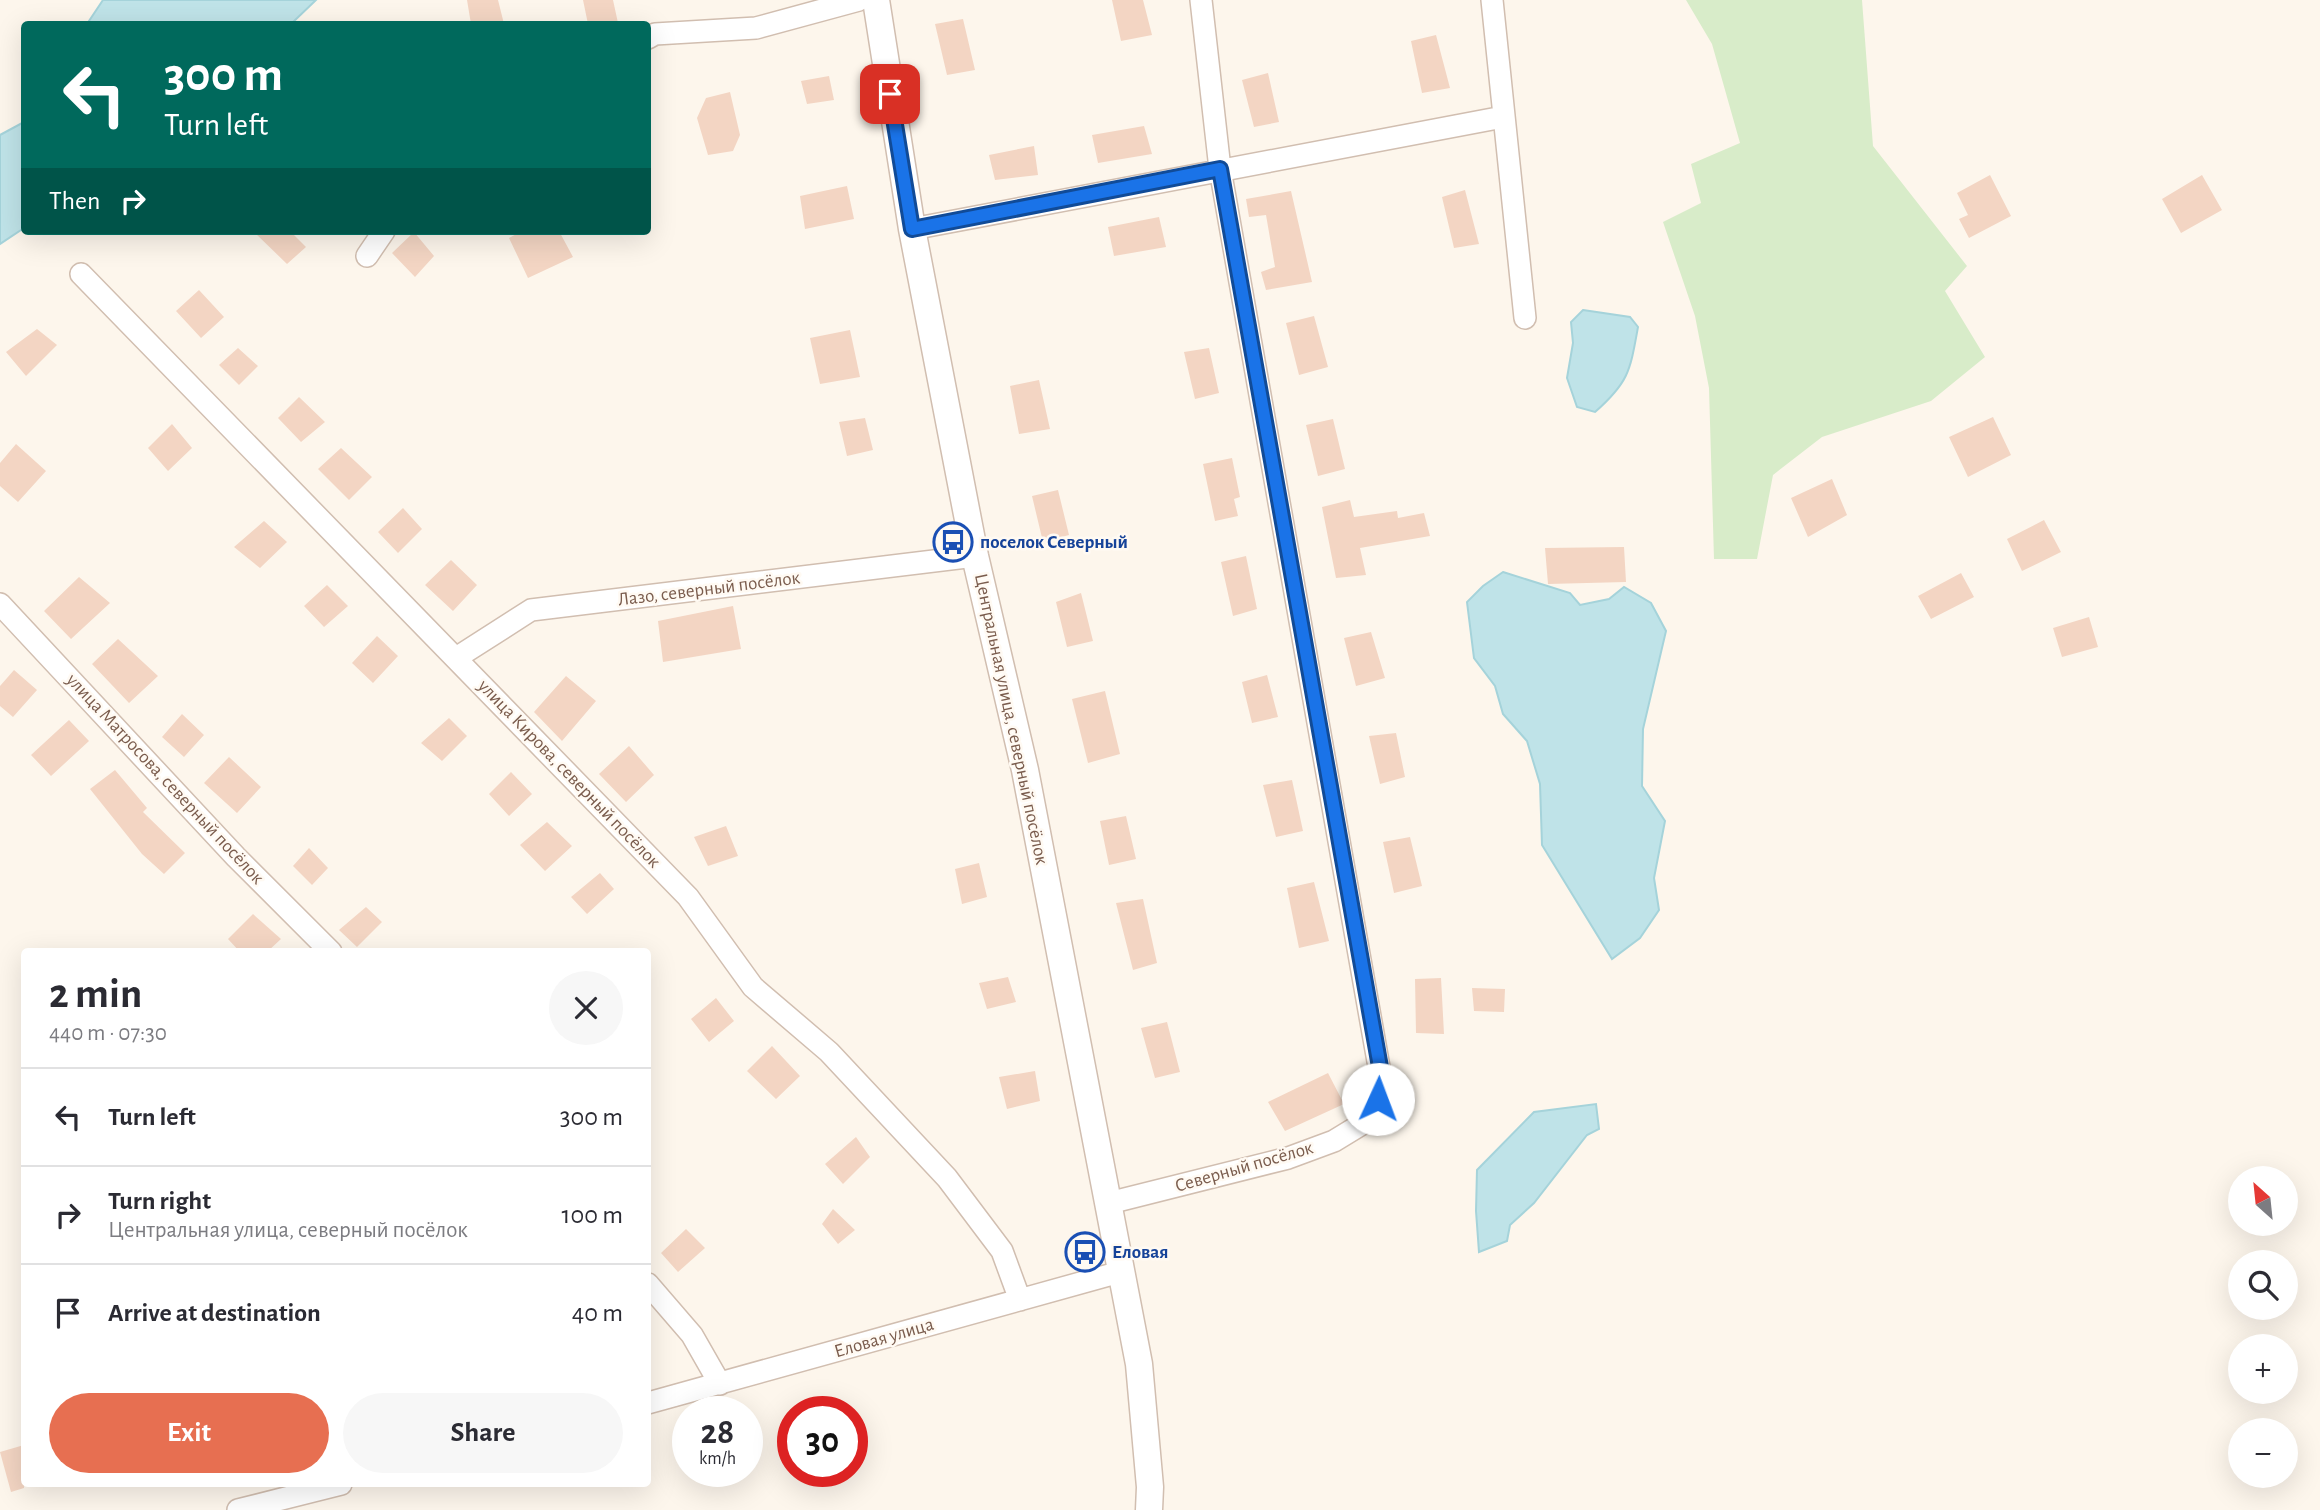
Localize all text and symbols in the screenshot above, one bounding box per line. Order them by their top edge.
icon: left [49,49,140,140]
text: 300 m [164,51,283,100]
pin [860,64,920,124]
icon: arrive [871,75,909,113]
text: Turn left [164,109,268,141]
icon: right [114,182,152,220]
text: Then [49,188,100,214]
bus stop icon: поселок Северный [932,521,974,563]
place label: поселок Северный [980,533,1128,552]
street label: Лазо, северный посёлок [617,568,801,610]
street label: Центральная улица, северный посёлок [971,572,1051,867]
street label: улица Матросова, северный посёлок [62,669,268,888]
street label: улица Кирова, северный посёлок [474,676,664,872]
button: close [549,971,623,1045]
text: 2 min [49,973,142,1015]
text: 440 m · 07:30 [49,1022,167,1045]
position arrow [1341,1062,1415,1136]
icon: left [49,1098,87,1136]
text: Turn left [108,1104,196,1130]
text: 300 m [560,1104,623,1130]
street label: Северный посёлок [1173,1138,1316,1196]
north arrow [2228,1166,2298,1236]
map controls [2228,1166,2298,1488]
text: Turn right [108,1188,211,1214]
icon: right [49,1196,87,1234]
text: 100 m [562,1202,623,1228]
text: Центральная улица, северный посёлок [108,1219,468,1242]
bus stop icon: Еловая [1064,1231,1106,1273]
place label: Еловая [1112,1243,1168,1262]
button: search [2228,1250,2298,1320]
icon: arrive [49,1294,87,1332]
text: Arrive at destination [108,1300,321,1326]
text: 40 m [572,1300,623,1326]
street label: Еловая улица [832,1315,936,1361]
button: + [2228,1334,2298,1404]
button: Exit [49,1393,329,1473]
button: Share [343,1393,623,1473]
speed limit sign: 30 [777,1396,868,1487]
text: 28 [701,1415,734,1450]
button: − [2228,1418,2298,1488]
text: km/h [699,1450,736,1468]

